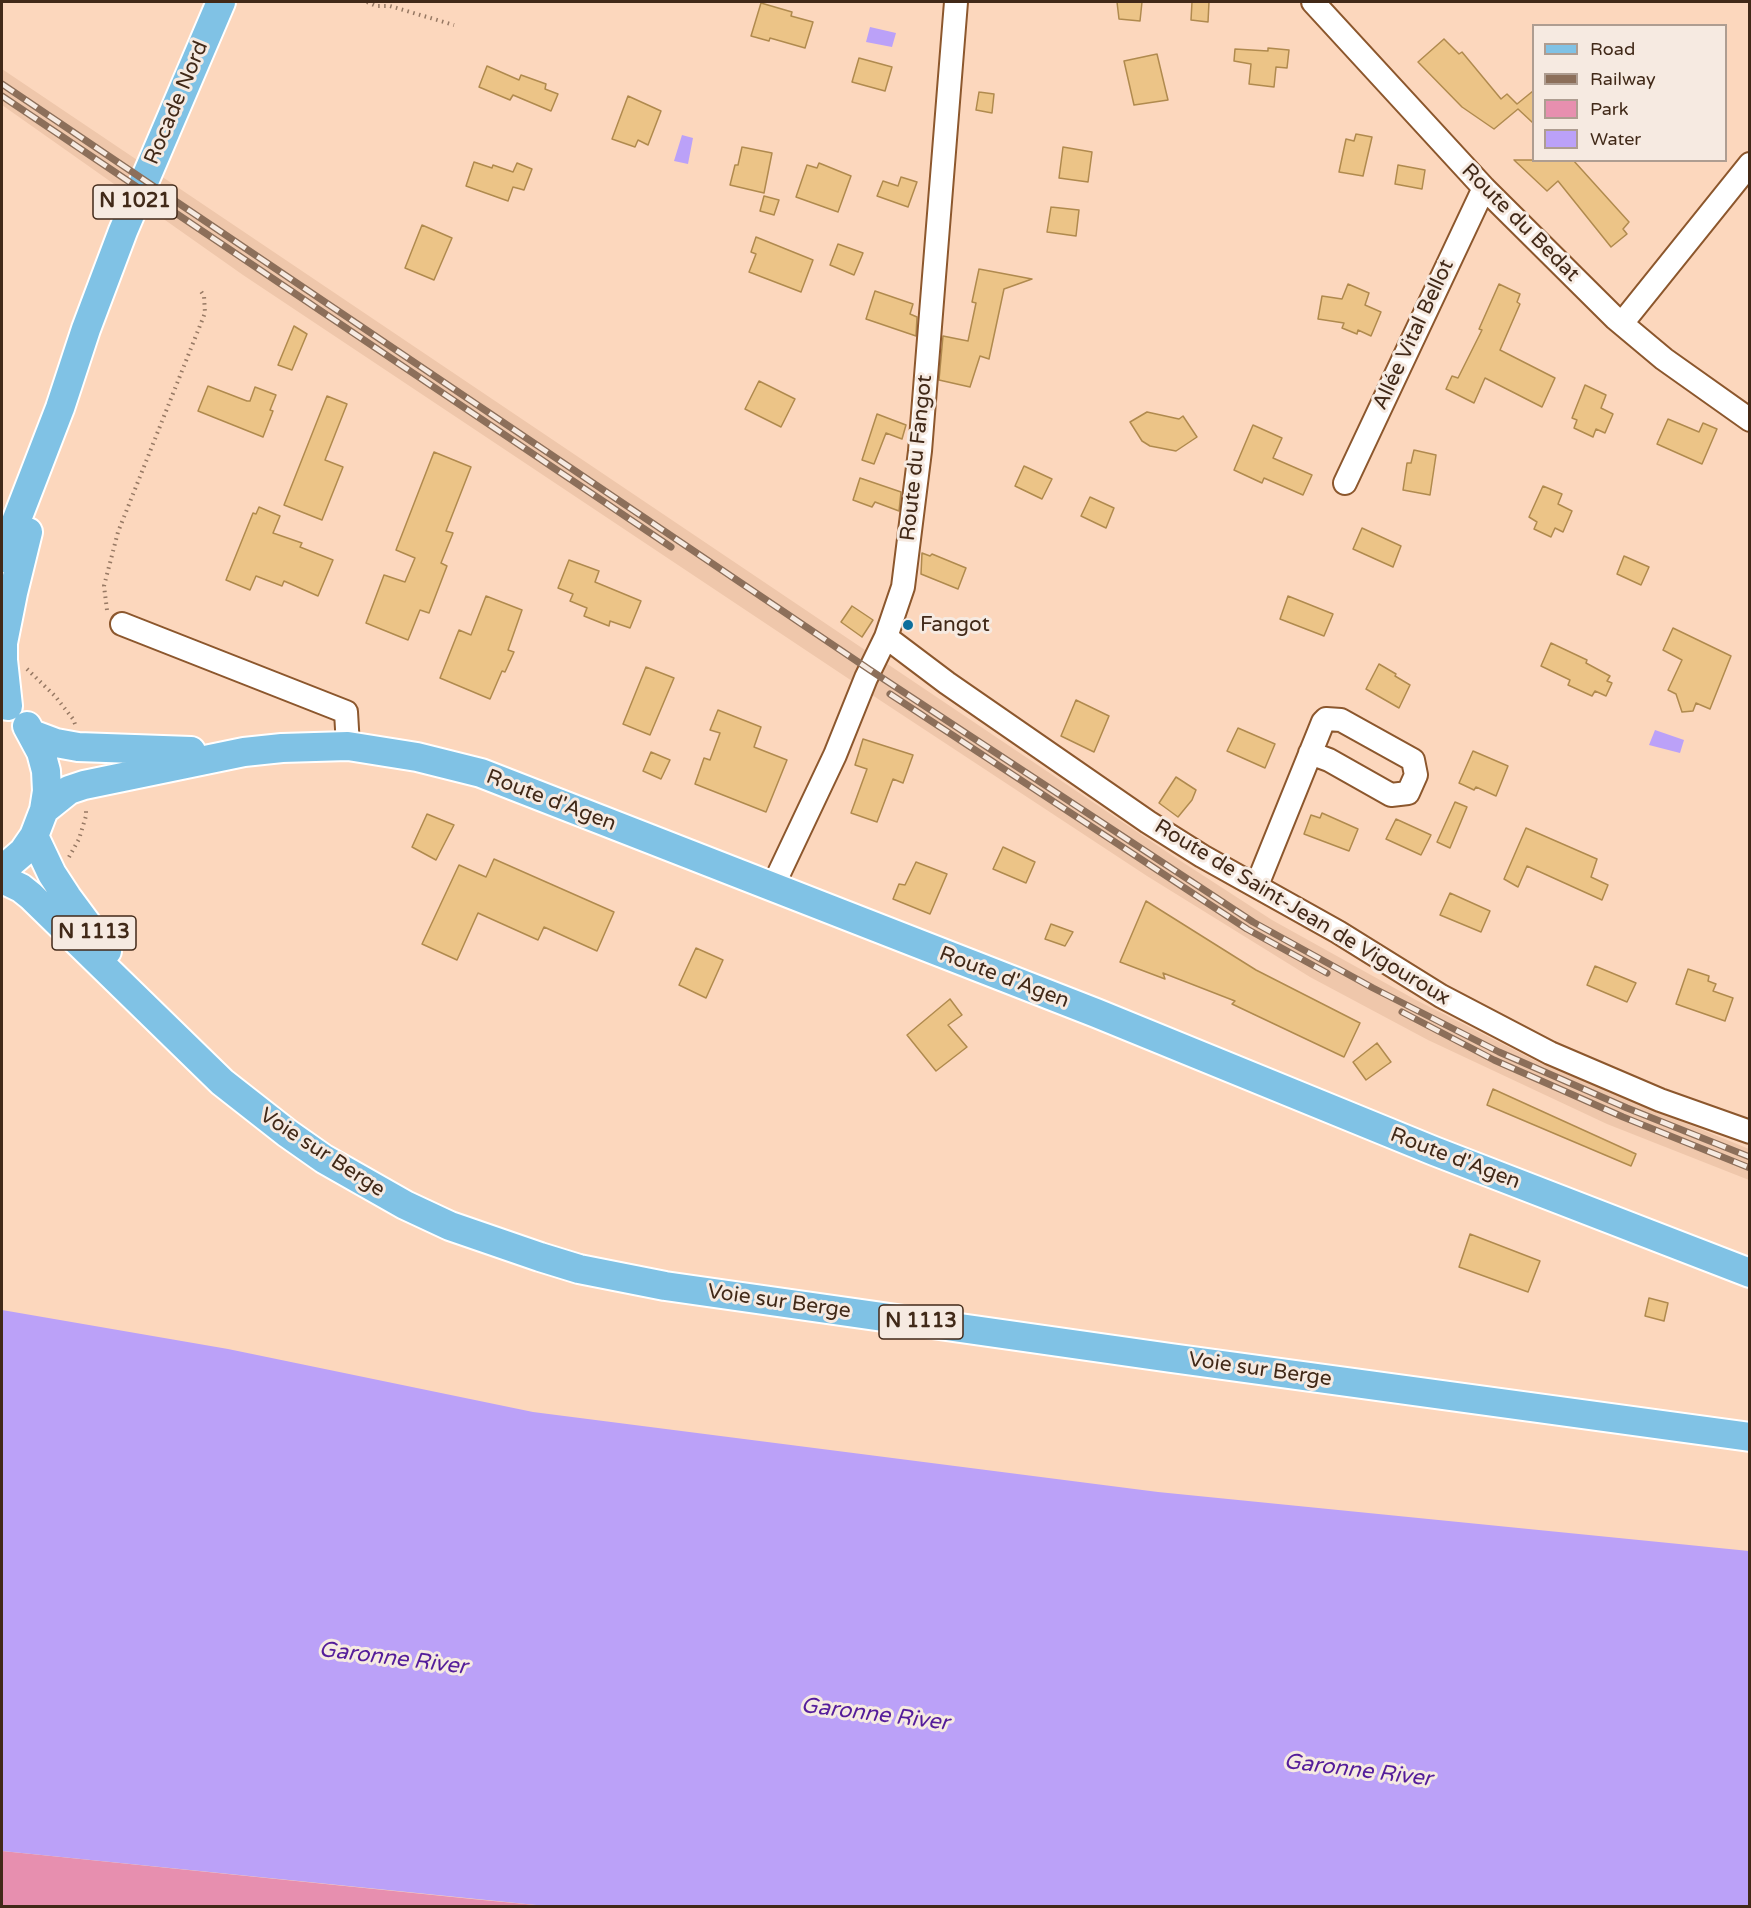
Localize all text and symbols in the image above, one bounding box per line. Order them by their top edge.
legend [1532,24,1727,162]
street label: Rocade Nord [140,37,214,169]
text: Road [1590,38,1635,60]
text: Railway [1590,68,1656,90]
text: Park [1590,98,1628,120]
text: Water [1590,128,1641,150]
street label: Route du Bedat [1456,159,1584,287]
road number: N 1021 [93,185,177,219]
street label: Allée Vital Bellot [1368,256,1460,414]
street label: Route du Fangot [896,374,938,542]
place label: Fangot [920,612,990,638]
marker: Fangot [901,618,915,632]
street label: Route d'Agen [483,765,619,837]
street label: Route de Saint-Jean de Vigouroux [1150,815,1454,1011]
road number: N 1113 [52,916,136,950]
street label: Route d'Agen [936,942,1072,1014]
street label: Voie sur Berge [255,1103,389,1203]
street label: Route d'Agen [1387,1123,1523,1195]
street label: Voie sur Berge [706,1279,852,1325]
road number: N 1113 [879,1305,963,1339]
street label: Voie sur Berge [1187,1347,1333,1393]
water label: Garonne River [317,1637,469,1681]
water label: Garonne River [799,1693,951,1737]
water label: Garonne River [1282,1749,1434,1793]

